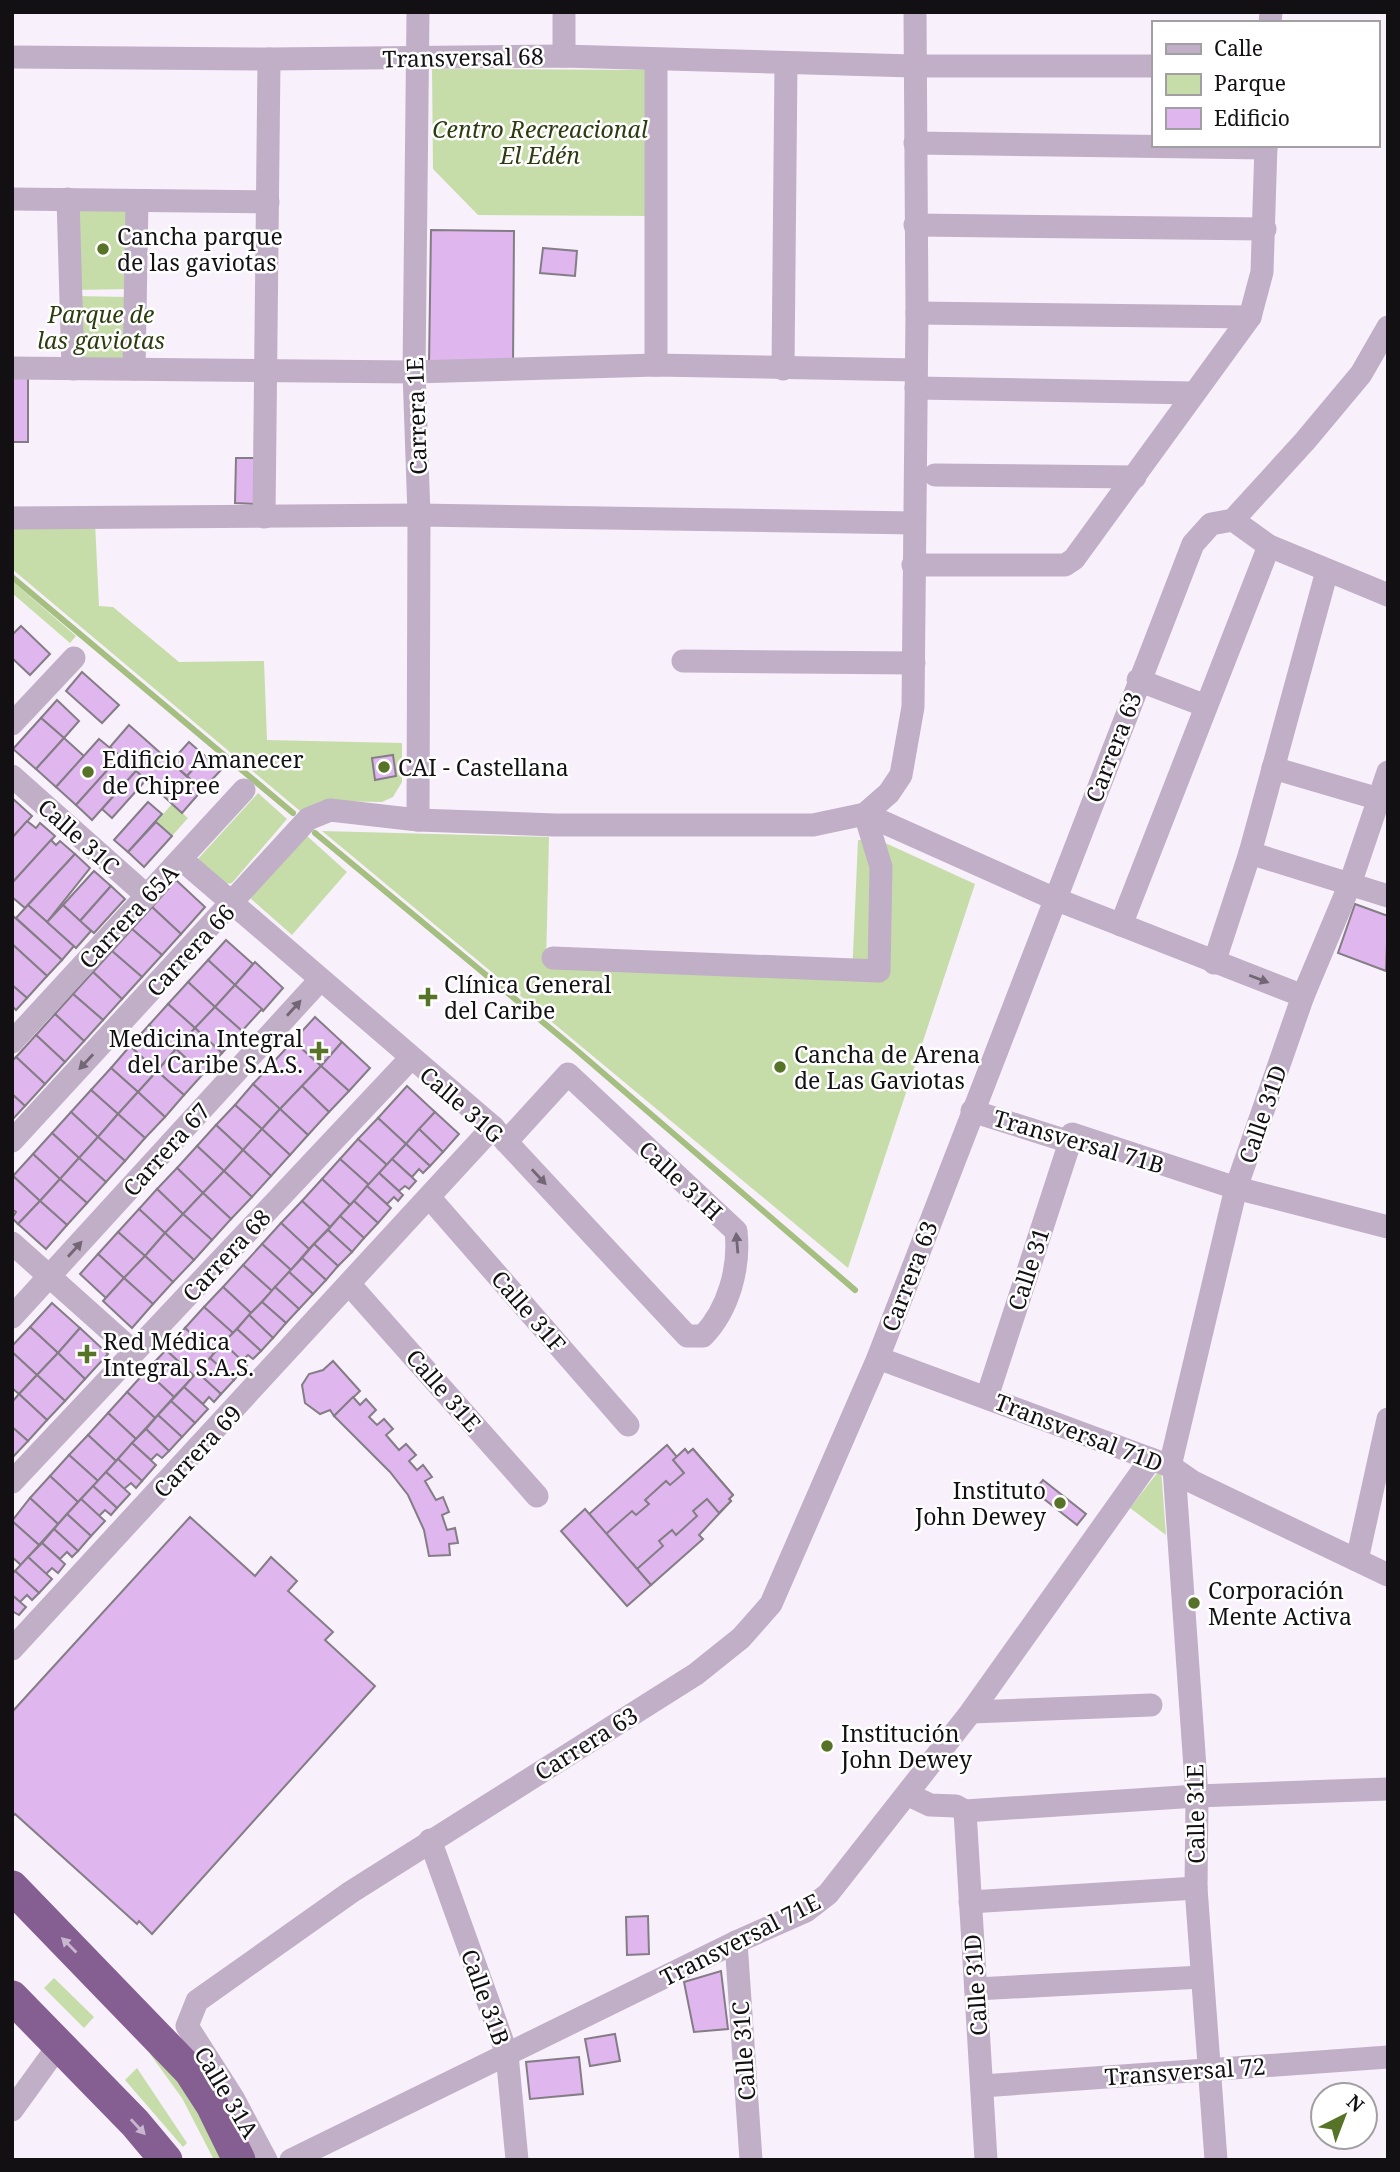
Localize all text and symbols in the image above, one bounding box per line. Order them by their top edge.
legend [1152,21,1379,147]
text: Calle [1214,34,1263,62]
street label: Transversal 68 [382,40,544,74]
text: Parque [1214,69,1286,97]
text: Edificio [1214,104,1290,132]
park label: Centro Recreacional El Edén [432,113,648,171]
place label: Cancha parque de las gaviotas [117,220,283,278]
marker: Cancha parque de las gaviotas [95,241,111,257]
park label: Parque de las gaviotas [37,298,165,356]
street label: Carrera 1E [398,357,434,475]
street label: Carrera 63 [1077,687,1149,807]
place label: Edificio Amanecer de Chipree [102,743,304,801]
place label: CAI - Castellana [398,751,569,783]
marker: CAI - Castellana [376,759,392,775]
marker: Edificio Amanecer de Chipree [80,764,96,780]
street label: Calle 31C [31,791,127,881]
street label: Carrera 65A [71,856,185,975]
street label: Carrera 66 [139,897,241,1003]
place label: Clínica General del Caribe [444,968,611,1026]
one-way arrow [1248,974,1269,985]
marker: Clínica General del Caribe [418,987,438,1007]
one-way arrow [286,999,302,1017]
place label: Medicina Integral del Caribe S.A.S. [109,1022,303,1080]
place label: Cancha de Arena de Las Gaviotas [794,1038,980,1096]
marker: Medicina Integral del Caribe S.A.S. [309,1041,329,1061]
one-way arrow [78,1053,94,1070]
street label: Calle 31G [413,1059,511,1149]
marker: Cancha de Arena de Las Gaviotas [772,1059,788,1075]
street label: Calle 31D [1230,1061,1294,1167]
street label: Carrera 67 [115,1095,217,1203]
street label: Transversal 71B [990,1101,1168,1181]
street label: Calle 31H [632,1133,730,1227]
one-way arrow [531,1168,547,1186]
street label: Carrera 68 [175,1202,277,1308]
street label: Carrera 63 [873,1216,945,1336]
street label: Calle 31 [1000,1223,1056,1315]
one-way arrow [731,1232,742,1254]
one-way arrow [67,1241,82,1258]
street label: Calle 31F [484,1263,574,1359]
place label: Red Médica Integral S.A.S. [103,1325,254,1383]
street label: Calle 31E [399,1342,489,1438]
marker: Red Médica Integral S.A.S. [77,1344,97,1364]
street label: Transversal 71D [990,1385,1168,1479]
street label: Carrera 69 [146,1398,248,1504]
place label: Instituto John Dewey [914,1474,1046,1532]
marker: Instituto John Dewey [1052,1495,1068,1511]
place label: Corporación Mente Activa [1208,1574,1352,1632]
marker: Corporación Mente Activa [1186,1595,1202,1611]
street label: Carrera 63 [528,1699,644,1787]
place label: Institución John Dewey [840,1717,972,1775]
marker: Institución John Dewey [819,1738,835,1754]
street label: Calle 31E [1178,1764,1212,1864]
street label: Transversal 71E [655,1885,825,1993]
street label: Calle 31D [955,1933,995,2037]
one-way arrow [62,1937,78,1954]
street label: Calle 31B [454,1944,518,2050]
street label: Calle 31C [724,2000,762,2102]
street label: Calle 31A [187,2040,267,2144]
street label: Transversal 72 [1103,2049,1267,2093]
north arrow [1309,2081,1379,2151]
text: N [1341,2089,1370,2118]
one-way arrow [130,2118,146,2135]

